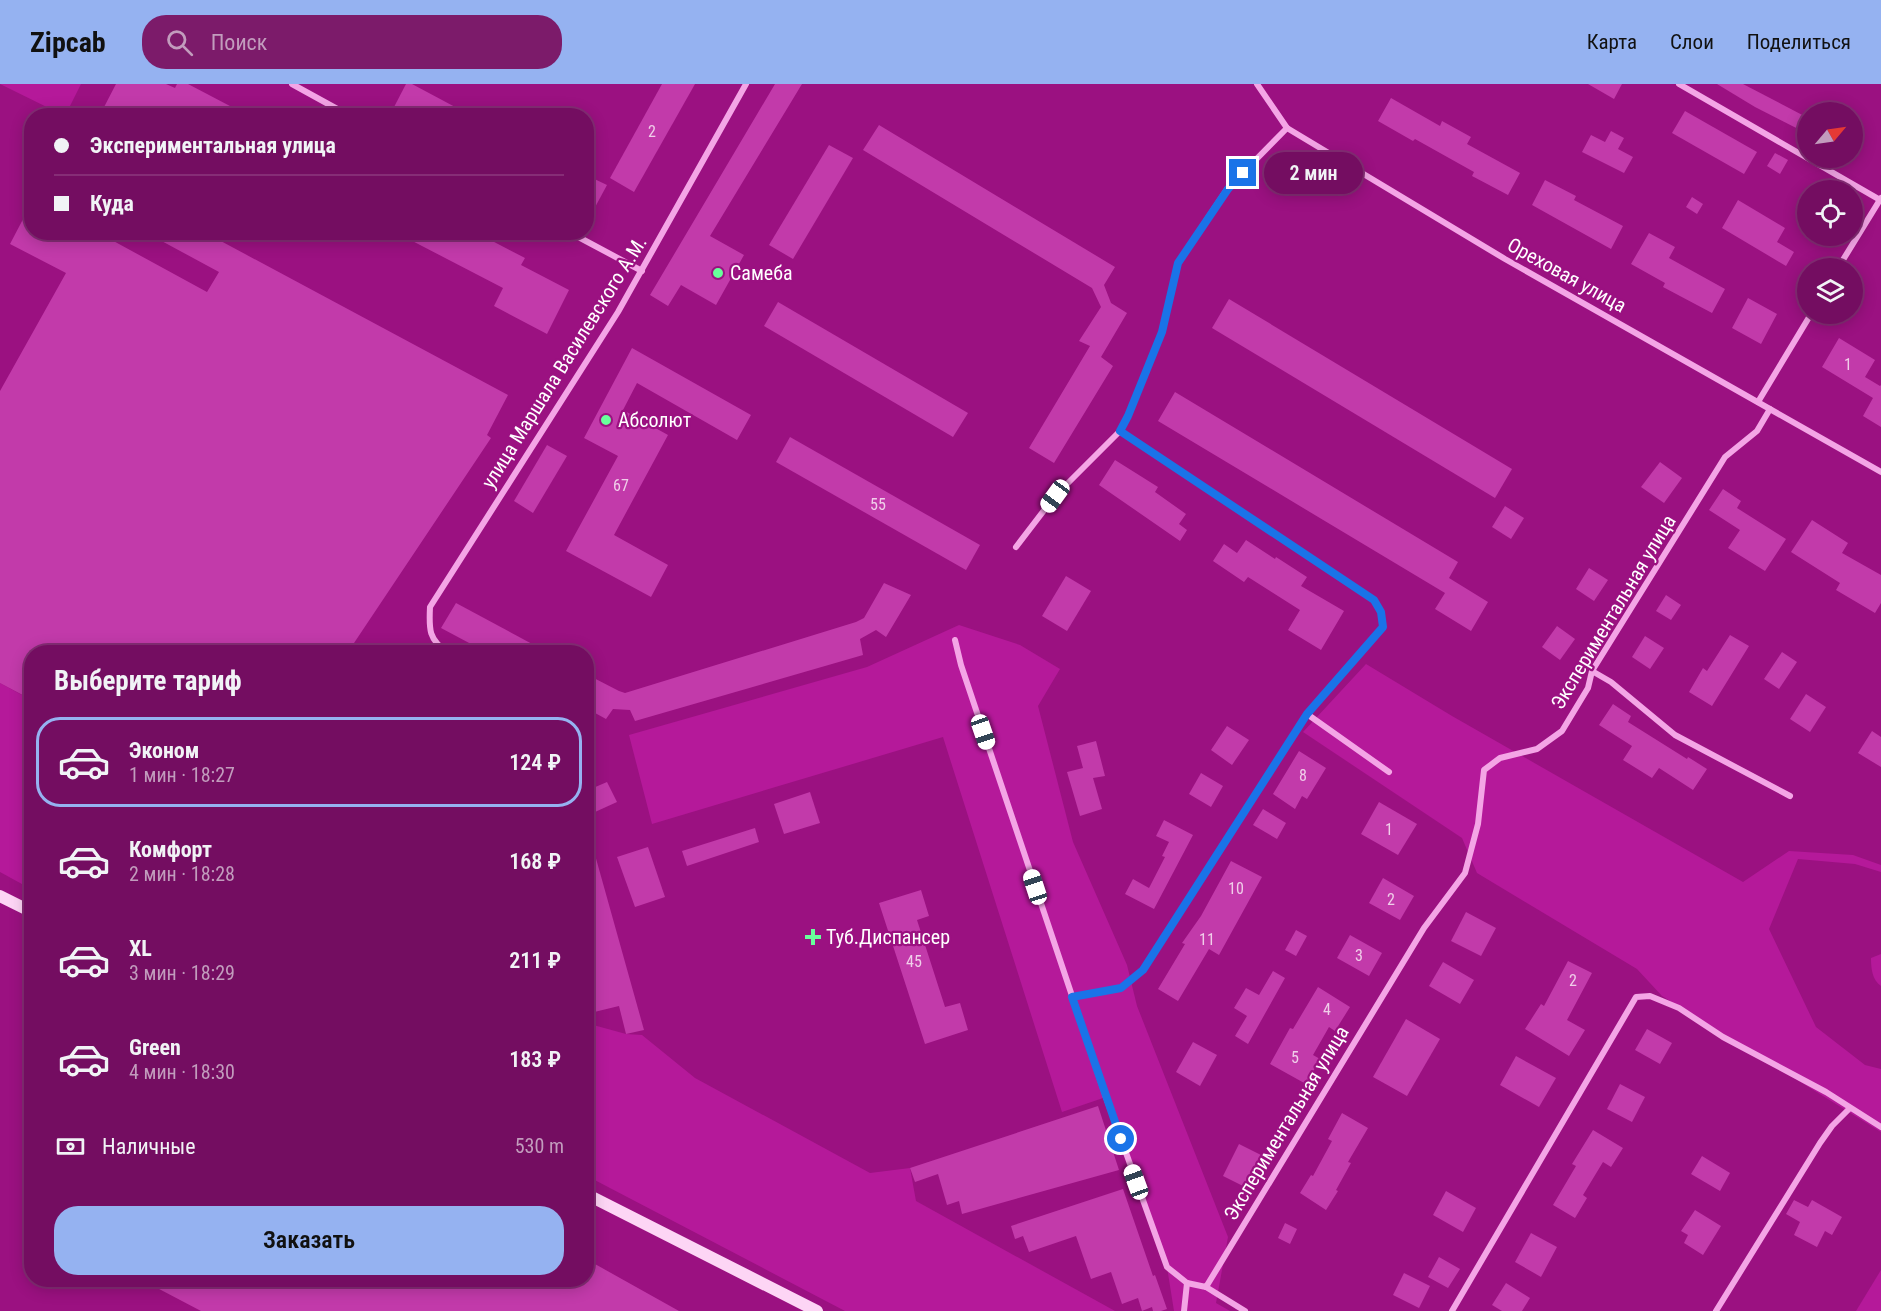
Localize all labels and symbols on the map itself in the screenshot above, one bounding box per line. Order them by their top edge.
north arrow [1797,102,1863,168]
house number: 2 [648,122,656,141]
callout: 2 мин [1264,152,1363,194]
route end [1229,159,1256,186]
street label: улица Маршала Василевского А.М. [476,231,652,493]
street label: Ореховая улица [1503,232,1631,318]
place label: Самеба [730,261,793,285]
marker: Самеба [711,266,725,280]
house number: 1 [1844,355,1852,374]
place label: Абсолют [618,408,691,432]
marker: Абсолют [599,413,613,427]
house number: 67 [613,476,629,495]
car [1037,476,1073,516]
house number: 55 [870,495,886,514]
street label: Экспериментальная улица [1545,510,1681,714]
car [969,712,997,752]
house number: 8 [1299,766,1307,785]
house number: 1 [1385,820,1393,839]
car [1021,867,1049,907]
house number: 10 [1228,879,1244,898]
house number: 2 [1387,890,1395,909]
place label: Туб.Диспансер [826,925,950,949]
marker: Туб.Диспансер [804,928,822,946]
house number: 11 [1199,930,1215,949]
house number: 3 [1355,946,1363,965]
house number: 45 [906,952,922,971]
house number: 2 [1569,971,1577,990]
house number: 4 [1323,1000,1331,1019]
street label: Экспериментальная улица [1218,1021,1354,1225]
house number: 5 [1291,1048,1299,1067]
route start [1107,1125,1134,1152]
car [1121,1162,1151,1202]

